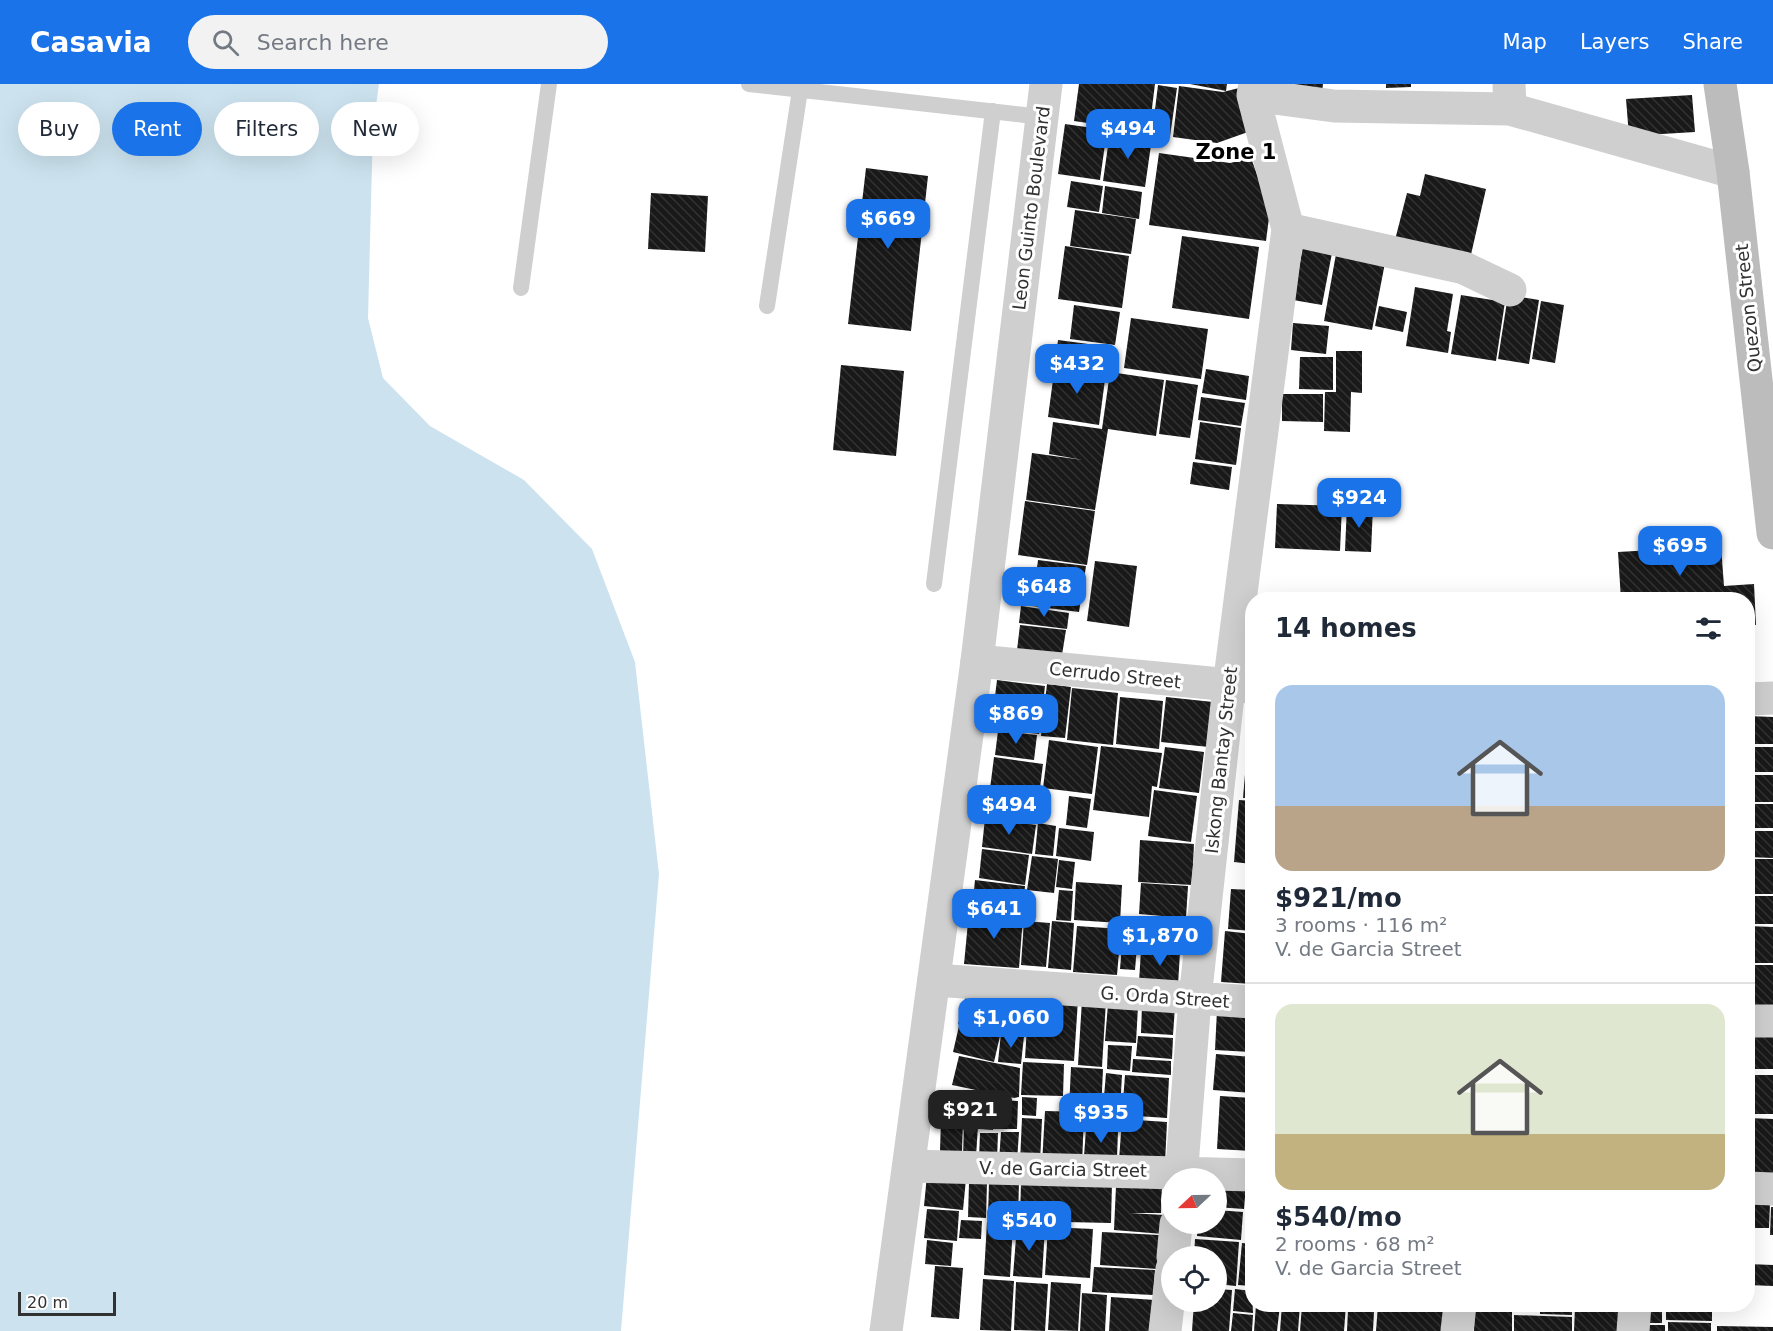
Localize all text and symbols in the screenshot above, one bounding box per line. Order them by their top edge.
search box [188,15,608,69]
text: Casavia [30,26,152,59]
icon: search [209,26,242,59]
text: Search here [257,30,389,55]
text: Map [1503,30,1547,54]
text: Layers [1580,30,1649,54]
text: Share [1682,30,1743,54]
chip: Buy [18,102,100,156]
chip: Rent [112,102,202,156]
chip: Filters [214,102,319,156]
chip: New [331,102,419,156]
street label: Leon Guinto Boulevard [1008,105,1054,311]
pin: $494 [1092,109,1164,160]
text: $494 [1100,116,1156,140]
district label: Zone 1 [1196,140,1276,164]
pin: $669 [852,199,924,250]
text: $669 [860,206,916,230]
street label: Quezon Street [1731,243,1765,373]
pin: $432 [1041,344,1113,395]
text: $432 [1049,351,1105,375]
pin: $924 [1323,478,1395,529]
text: $924 [1331,485,1387,509]
pin: $695 [1644,526,1716,577]
text: $695 [1652,533,1708,557]
pin: $648 [1008,567,1080,618]
text: $648 [1016,574,1072,598]
icon: filters [1692,612,1725,645]
text: 14 homes [1275,613,1417,643]
street label: Cerrudo Street [1048,658,1182,692]
street label: Iskong Bantay Street [1201,665,1241,855]
pin: $869 [980,694,1052,745]
text: $869 [988,701,1044,725]
icon: home [1446,724,1554,832]
pin: $494 [973,785,1045,836]
text: $494 [981,792,1037,816]
text: $921/mo [1275,883,1402,913]
pin: $641 [958,889,1030,940]
text: $641 [966,896,1022,920]
text: 3 rooms · 116 m² [1275,913,1447,937]
pin: $1,870 [1111,916,1209,967]
text: $1,870 [1121,923,1199,947]
text: V. de Garcia Street [1275,937,1462,961]
street label: G. Orda Street [1100,982,1230,1012]
pin: $1,060 [962,998,1060,1049]
text: $1,060 [972,1005,1050,1029]
icon: home [1446,1043,1554,1151]
pin: $921 [934,1090,1006,1141]
pin: $935 [1065,1093,1137,1144]
text: $921 [942,1097,998,1121]
text: $935 [1073,1100,1129,1124]
street label: V. de Garcia Street [979,1157,1147,1181]
north arrow [1161,1168,1227,1234]
map controls [1161,1168,1227,1312]
pin: $540 [993,1201,1065,1252]
text: $540/mo [1275,1202,1402,1232]
text: $540 [1001,1208,1057,1232]
text: 2 rooms · 68 m² [1275,1232,1435,1256]
button: locate [1161,1246,1227,1312]
text: V. de Garcia Street [1275,1256,1462,1280]
scale bar [18,1289,116,1316]
text: 20 m [27,1293,68,1312]

